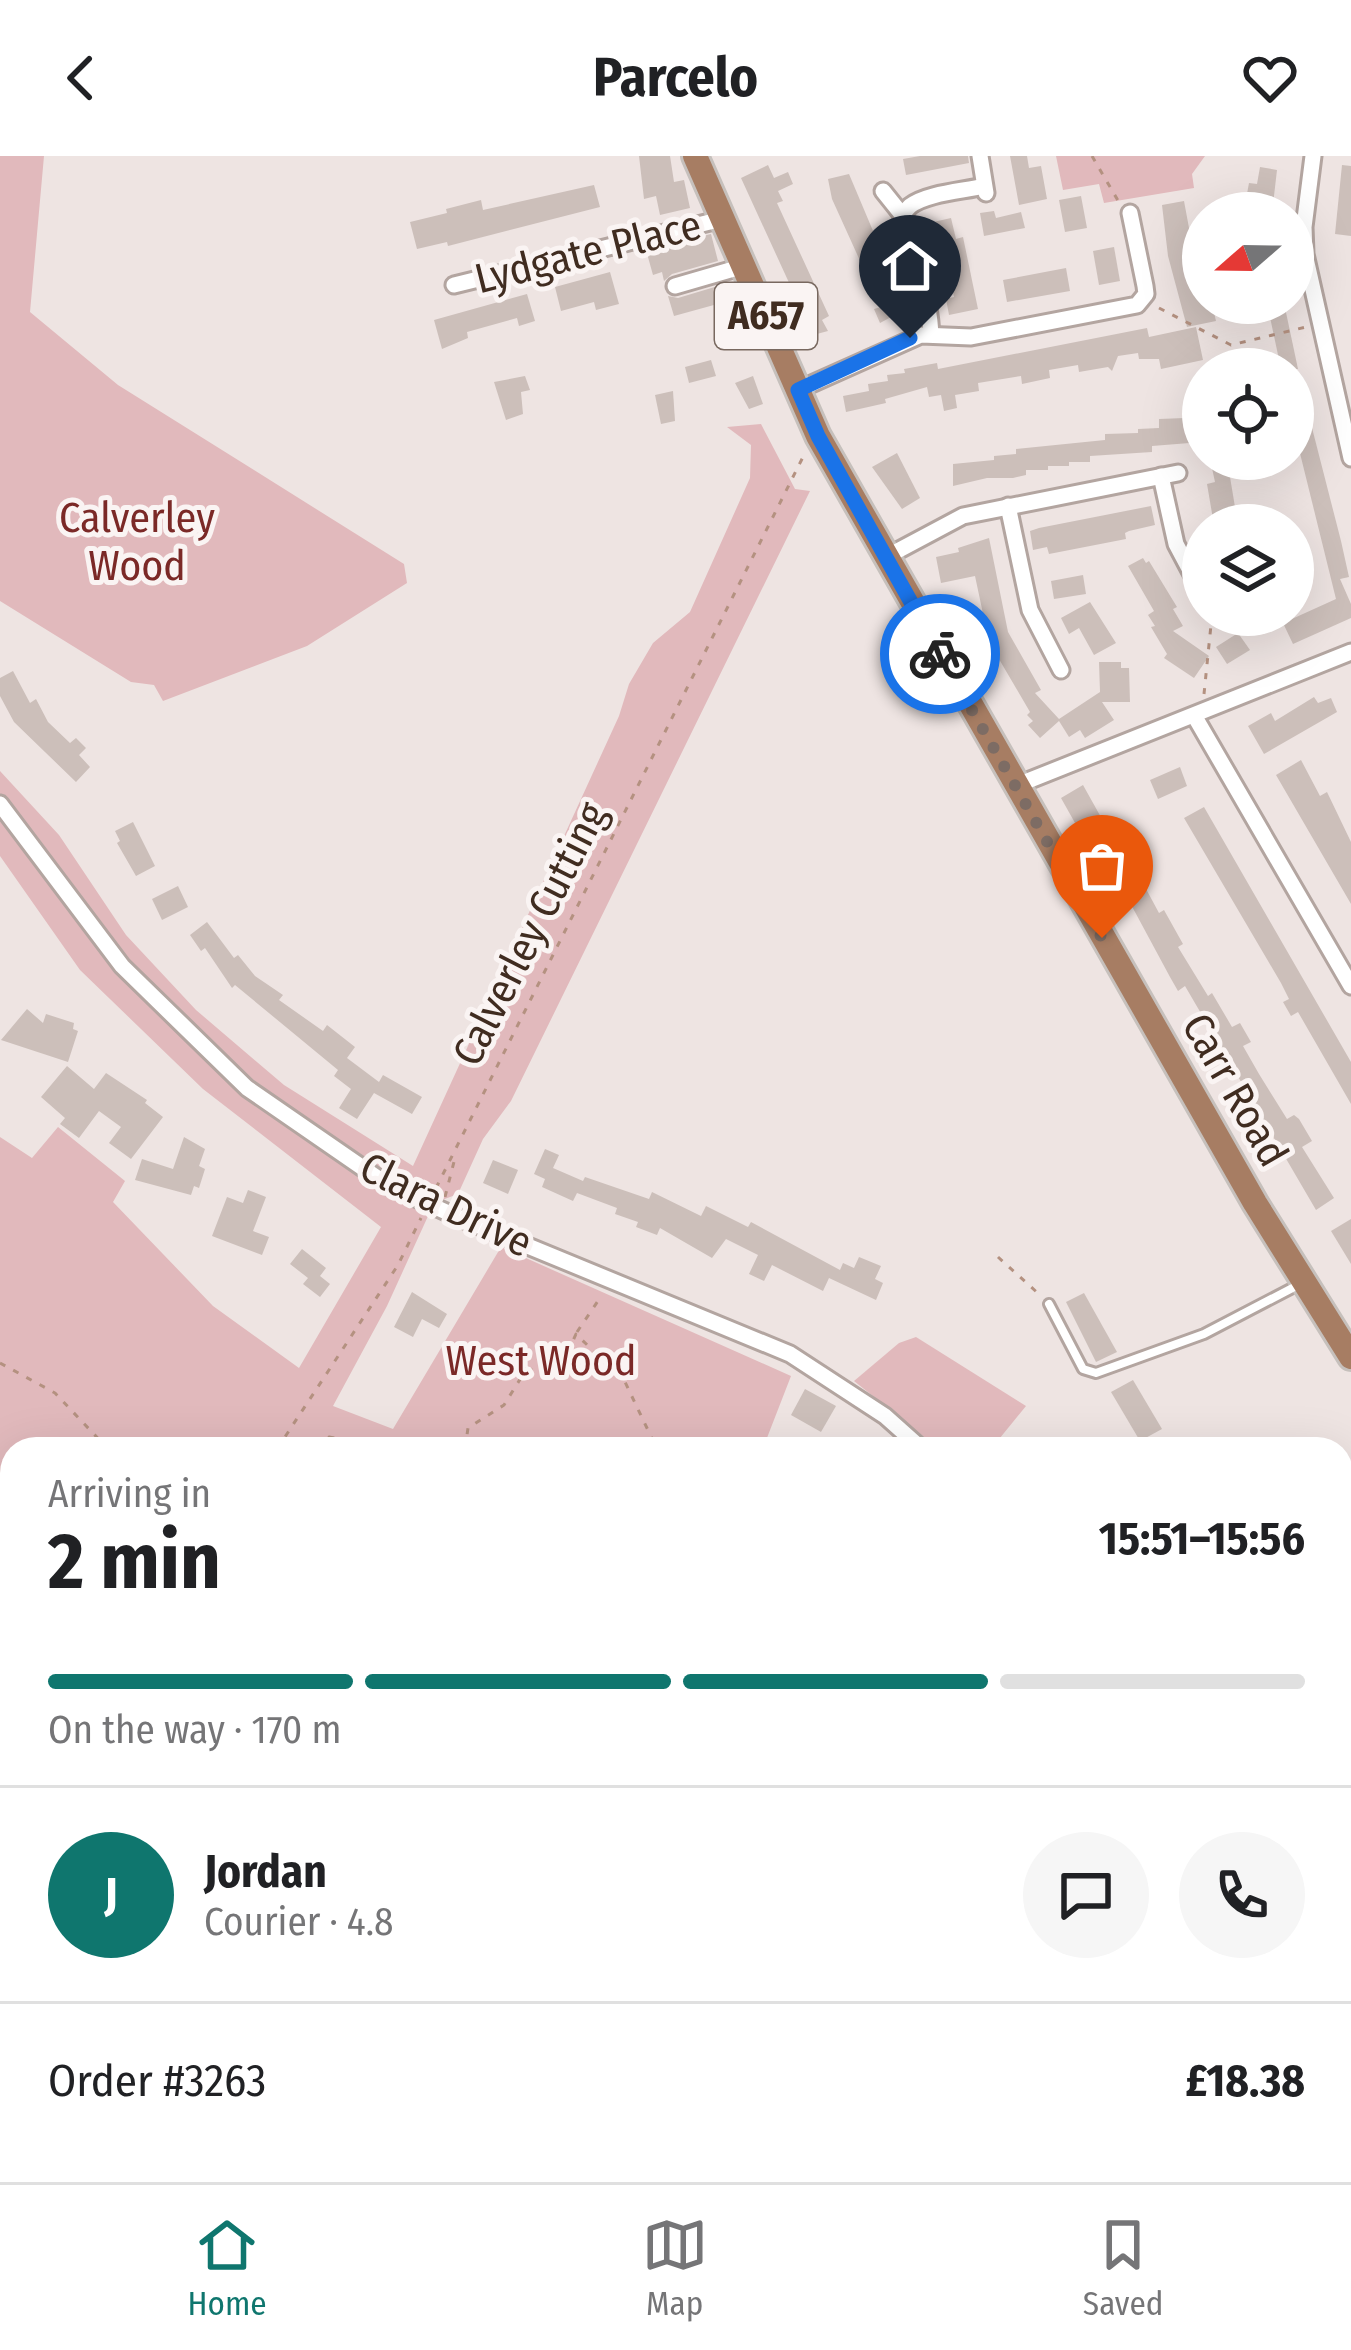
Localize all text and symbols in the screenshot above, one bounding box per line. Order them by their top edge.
icon: back [48,45,114,111]
icon: heart [1237,45,1303,111]
text: Parcelo [593,46,758,110]
north arrow [1182,192,1314,324]
map controls [1182,192,1314,636]
street label: Lydgate Place [470,200,706,304]
pin [859,215,961,338]
icon: home [877,233,943,299]
road number: A657 [715,283,817,349]
button: locate [1182,348,1314,480]
park label: Calverley Wood [59,493,215,591]
button: layers [1182,504,1314,636]
courier [880,594,1000,714]
icon: bike [907,621,973,687]
street label: Calverley Cutting [442,794,618,1074]
pin [1051,815,1153,938]
icon: bag [1069,833,1135,899]
street label: Carr Road [1171,1005,1299,1175]
street label: Clara Drive [352,1142,540,1268]
park label: West Wood [445,1336,637,1386]
text: Arriving in [48,1471,211,1517]
text: 15:51–15:56 [1099,1512,1305,1566]
text: 2 min [48,1515,221,1609]
text: On the way · 170 m [48,1707,342,1753]
button: chat [1023,1832,1149,1958]
button: phone [1179,1832,1305,1958]
text: Jordan [204,1845,327,1899]
text: J [104,1868,118,1922]
text: Courier · 4.8 [204,1899,394,1945]
text: Order #3263 [48,2054,266,2108]
text: £18.38 [1186,2054,1305,2108]
tab: Home [188,2212,267,2324]
tab: Map [642,2212,708,2324]
tab: Saved [1083,2212,1163,2324]

